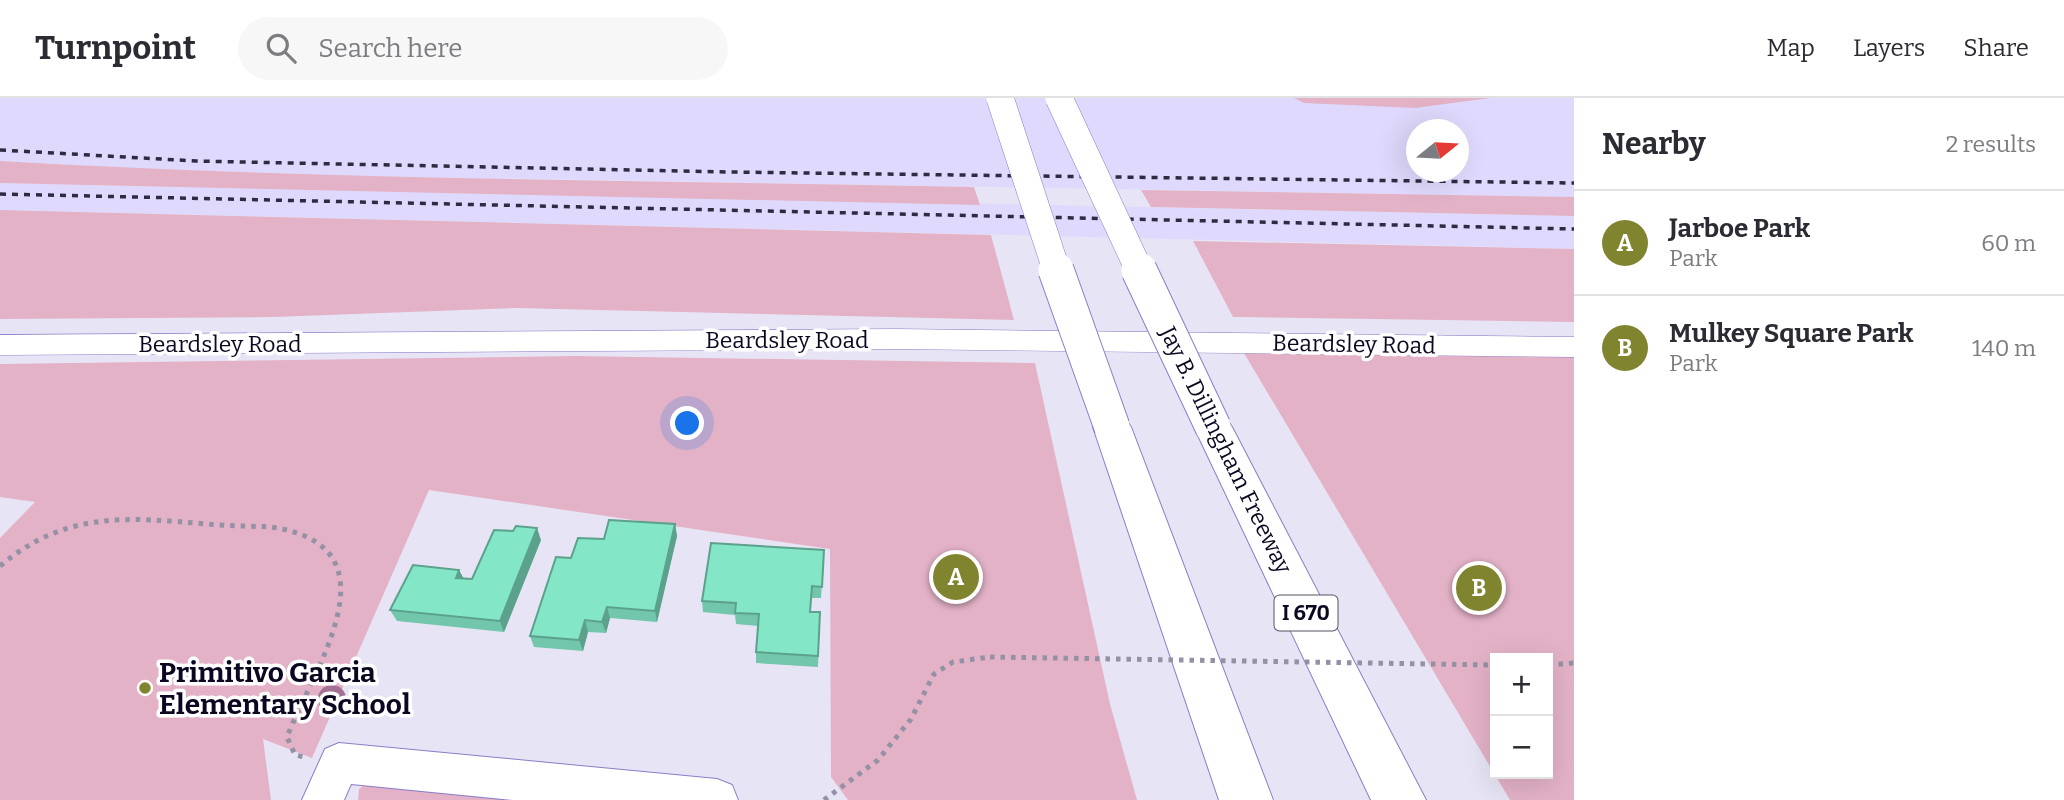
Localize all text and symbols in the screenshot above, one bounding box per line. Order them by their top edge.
search box [238,17,728,80]
text: Turnpoint [35,28,196,68]
icon: search [262,29,300,67]
text: Search here [318,33,462,64]
text: Map [1767,34,1815,62]
text: Layers [1853,34,1925,62]
text: Share [1963,34,2029,62]
north arrow [1406,119,1469,182]
text: Nearby [1602,126,1706,162]
text: 2 results [1946,130,2036,158]
text: Jarboe Park [1669,213,1810,244]
text: A [1617,229,1633,257]
text: 60 m [1981,229,2036,257]
text: Park [1669,244,1718,272]
text: Mulkey Square Park [1669,318,1914,349]
street label: Jay B. Dillingham Freeway [1153,321,1298,579]
street label: Beardsley Road [705,326,869,354]
street label: Beardsley Road [1272,329,1436,359]
street label: Beardsley Road [138,330,302,358]
text: B [1618,334,1632,362]
text: 140 m [1972,334,2036,362]
text: Park [1669,349,1718,377]
your location [670,406,704,440]
pin: A [933,551,979,603]
pin: B [1456,562,1502,614]
road number: I 670 [1274,596,1338,630]
map controls [1490,653,1553,779]
button: + [1490,653,1553,716]
place label: Primitivo Garcia Elementary School [159,656,411,721]
marker: Primitivo Garcia Elementary School [137,680,153,696]
button: − [1490,716,1553,779]

